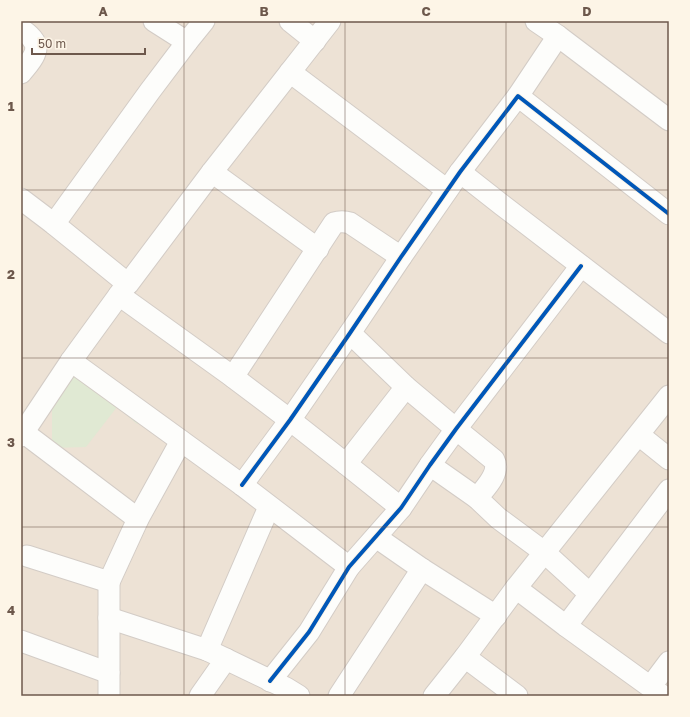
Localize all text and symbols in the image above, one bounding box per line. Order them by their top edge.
text: A [98,3,108,19]
text: B [259,3,269,19]
text: C [421,3,431,19]
text: D [582,3,592,19]
scale bar [32,30,145,56]
text: 50 m [38,36,66,51]
text: 1 [8,98,15,114]
text: 2 [7,266,15,282]
text: 3 [7,434,15,450]
text: 4 [7,602,15,618]

